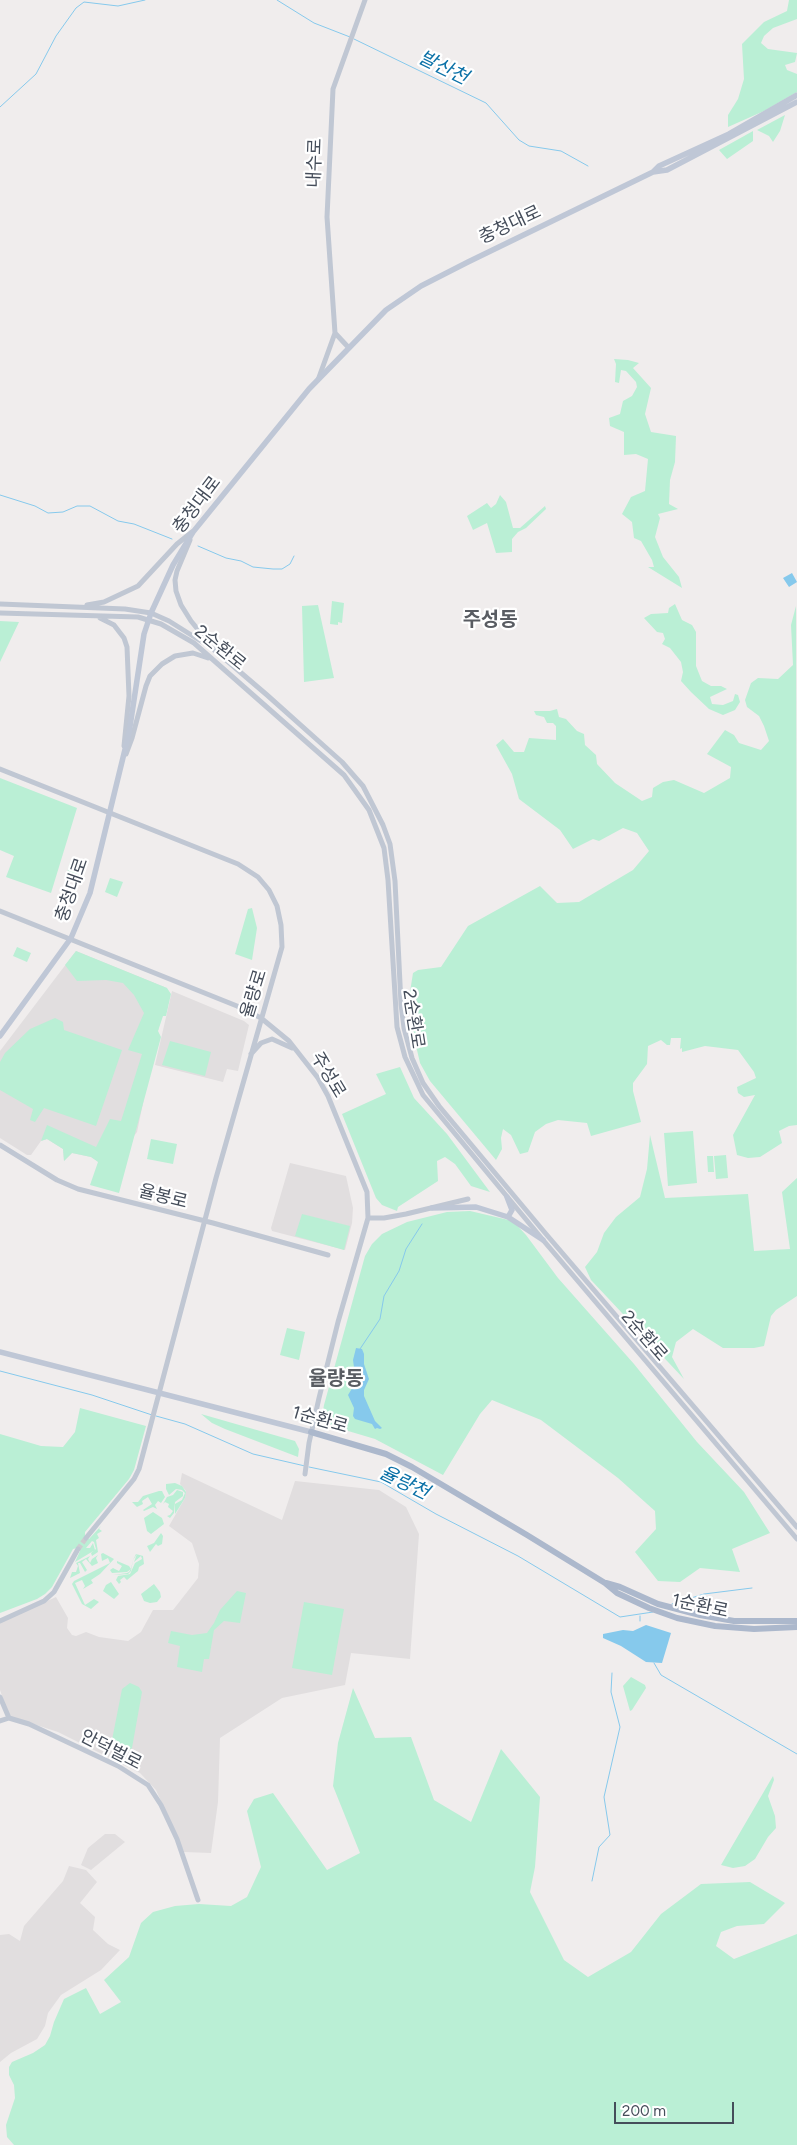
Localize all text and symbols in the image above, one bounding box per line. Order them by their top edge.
water label: 발산천 [414,46,472,90]
street label: 내수로 [303,138,327,188]
street label: 충청대로 [475,201,545,249]
street label: 충청대로 [168,472,226,538]
district label: 주성동 [462,608,518,632]
street label: 2순환로 [190,621,250,675]
street label: 충청대로 [51,855,93,925]
street label: 율량로 [236,967,272,1021]
street label: 2순환로 [398,988,428,1050]
street label: 주성로 [306,1048,350,1102]
street label: 율봉로 [136,1181,190,1213]
street label: 2순환로 [616,1306,672,1366]
district label: 율량동 [308,1367,364,1391]
street label: 1순환로 [290,1402,350,1438]
water label: 율량천 [375,1461,433,1505]
street label: 1순환로 [670,1589,730,1623]
street label: 안덕벌로 [77,1725,145,1775]
scale bar [617,2092,737,2124]
text: 200 m [622,2102,666,2120]

